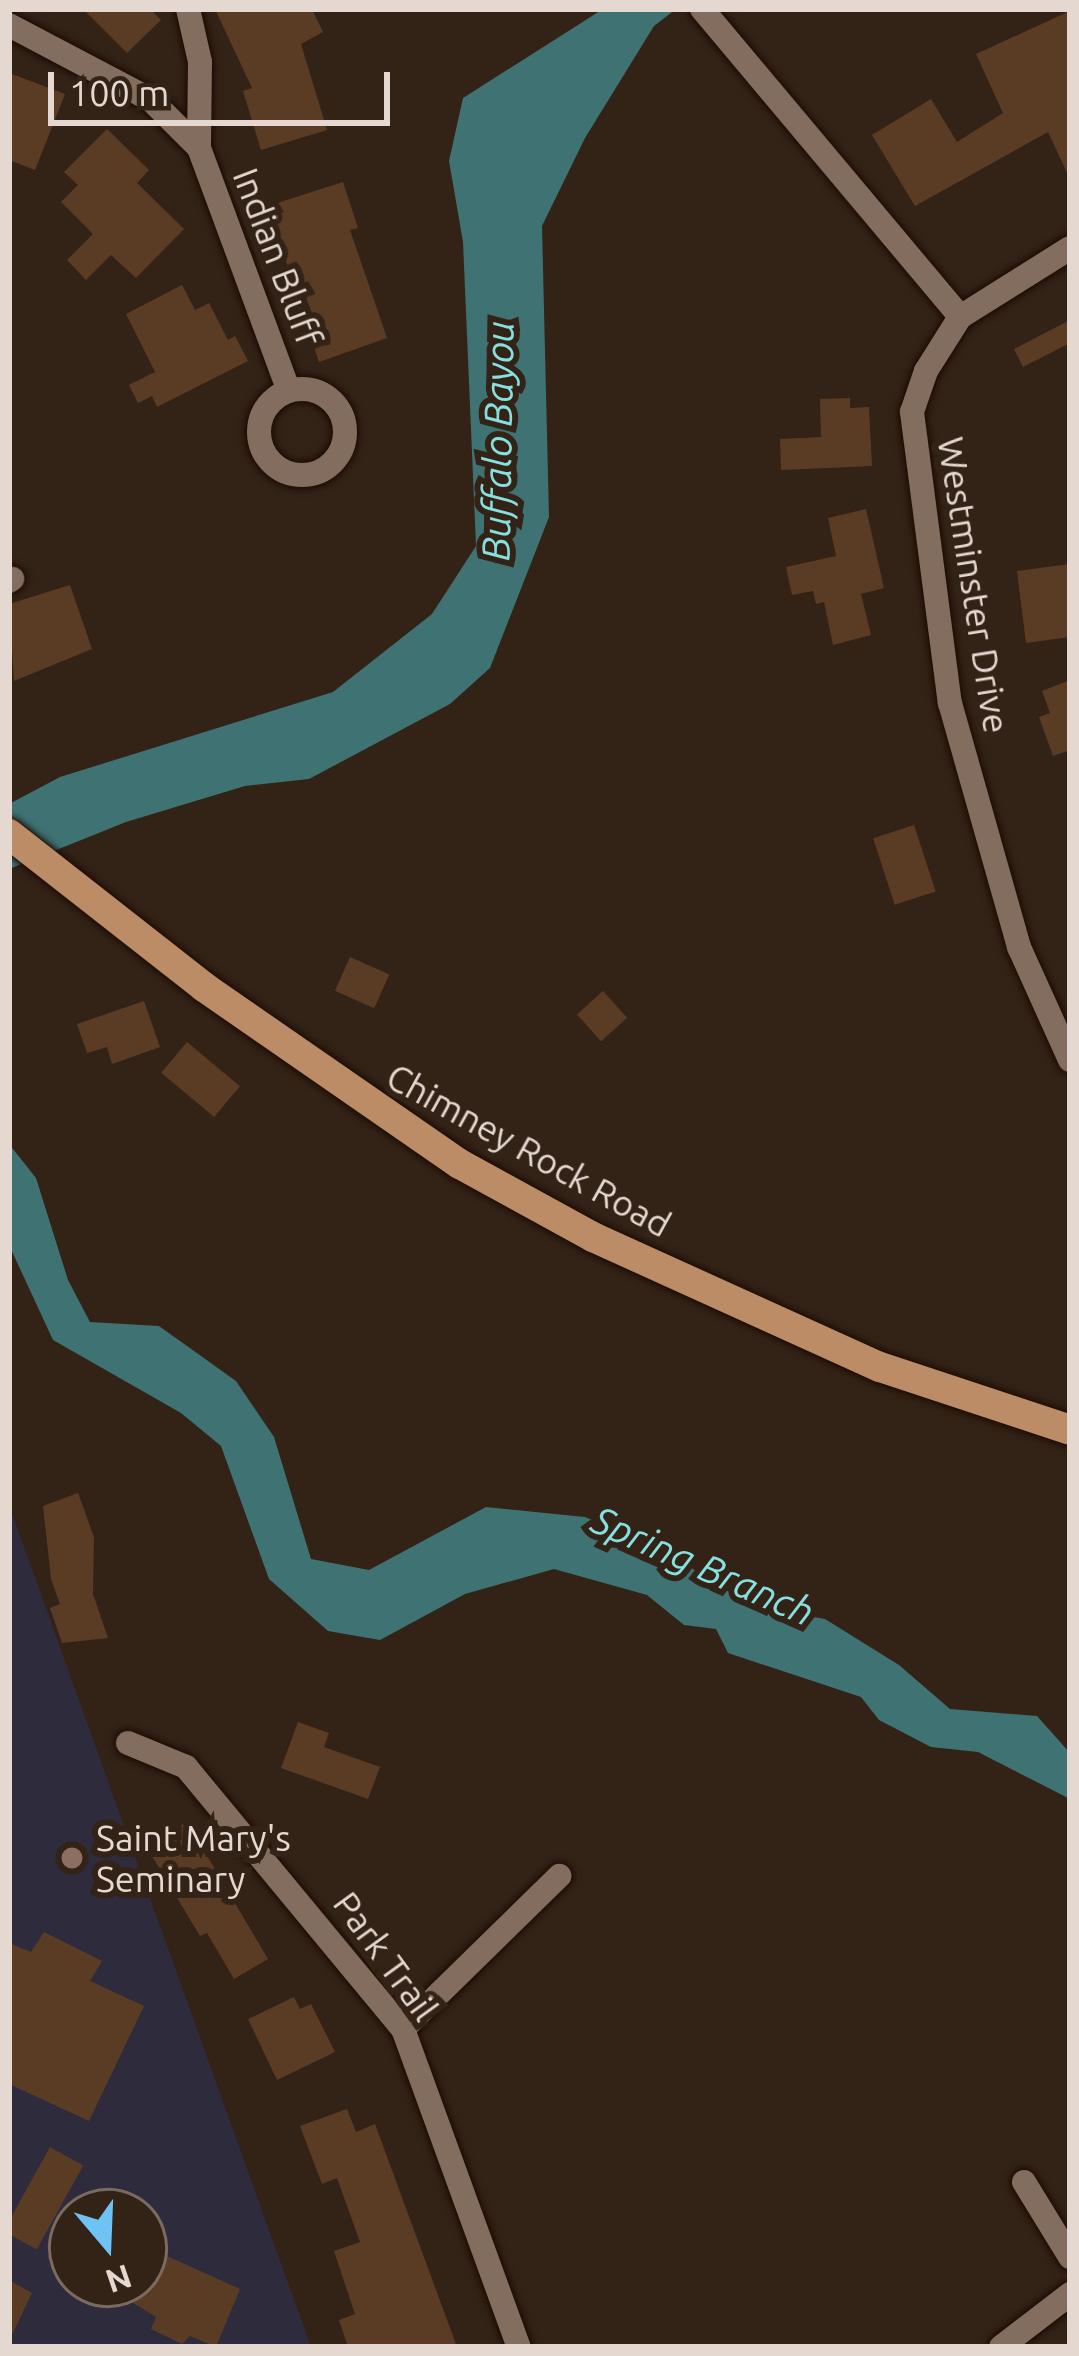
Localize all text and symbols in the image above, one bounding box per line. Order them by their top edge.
scale bar [54,48,396,122]
text: 100 m [69,72,169,113]
street label: Indian Bluff [224,162,332,352]
water label: Buffalo Bayou [473,321,523,561]
street label: Westminster Drive [929,434,1019,736]
street label: Chimney Rock Road [379,1054,679,1246]
water label: Spring Branch [585,1496,821,1636]
place label: Saint Mary's Seminary [96,1815,291,1900]
marker: Saint Mary's Seminary [59,1845,85,1871]
street label: Park Trail [325,1883,447,2029]
north arrow [48,2188,168,2308]
text: N [101,2258,137,2301]

